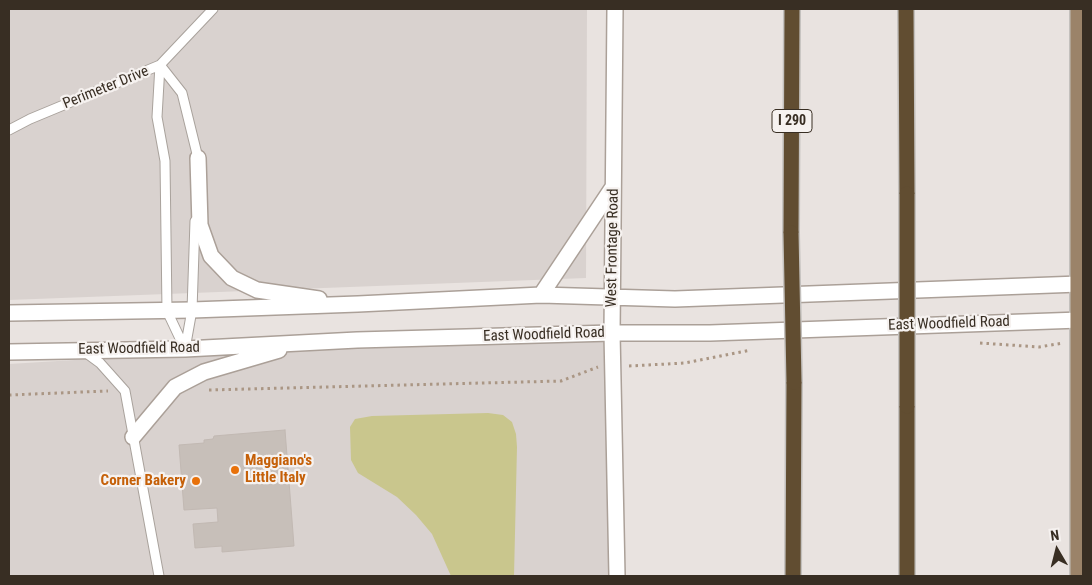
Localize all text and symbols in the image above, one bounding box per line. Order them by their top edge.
street label: Perimeter Drive [60,63,152,113]
road number: I 290 [772,110,812,132]
street label: West Frontage Road [603,188,623,308]
street label: East Woodfield Road [888,313,1010,335]
street label: East Woodfield Road [483,324,605,346]
street label: East Woodfield Road [78,339,200,359]
place label: Maggiano's Little Italy [245,452,312,487]
marker: Maggiano's Little Italy [229,464,241,476]
place label: Corner Bakery [101,472,186,490]
marker: Corner Bakery [190,475,202,487]
north arrow [1032,525,1082,575]
text: N [1050,527,1060,544]

